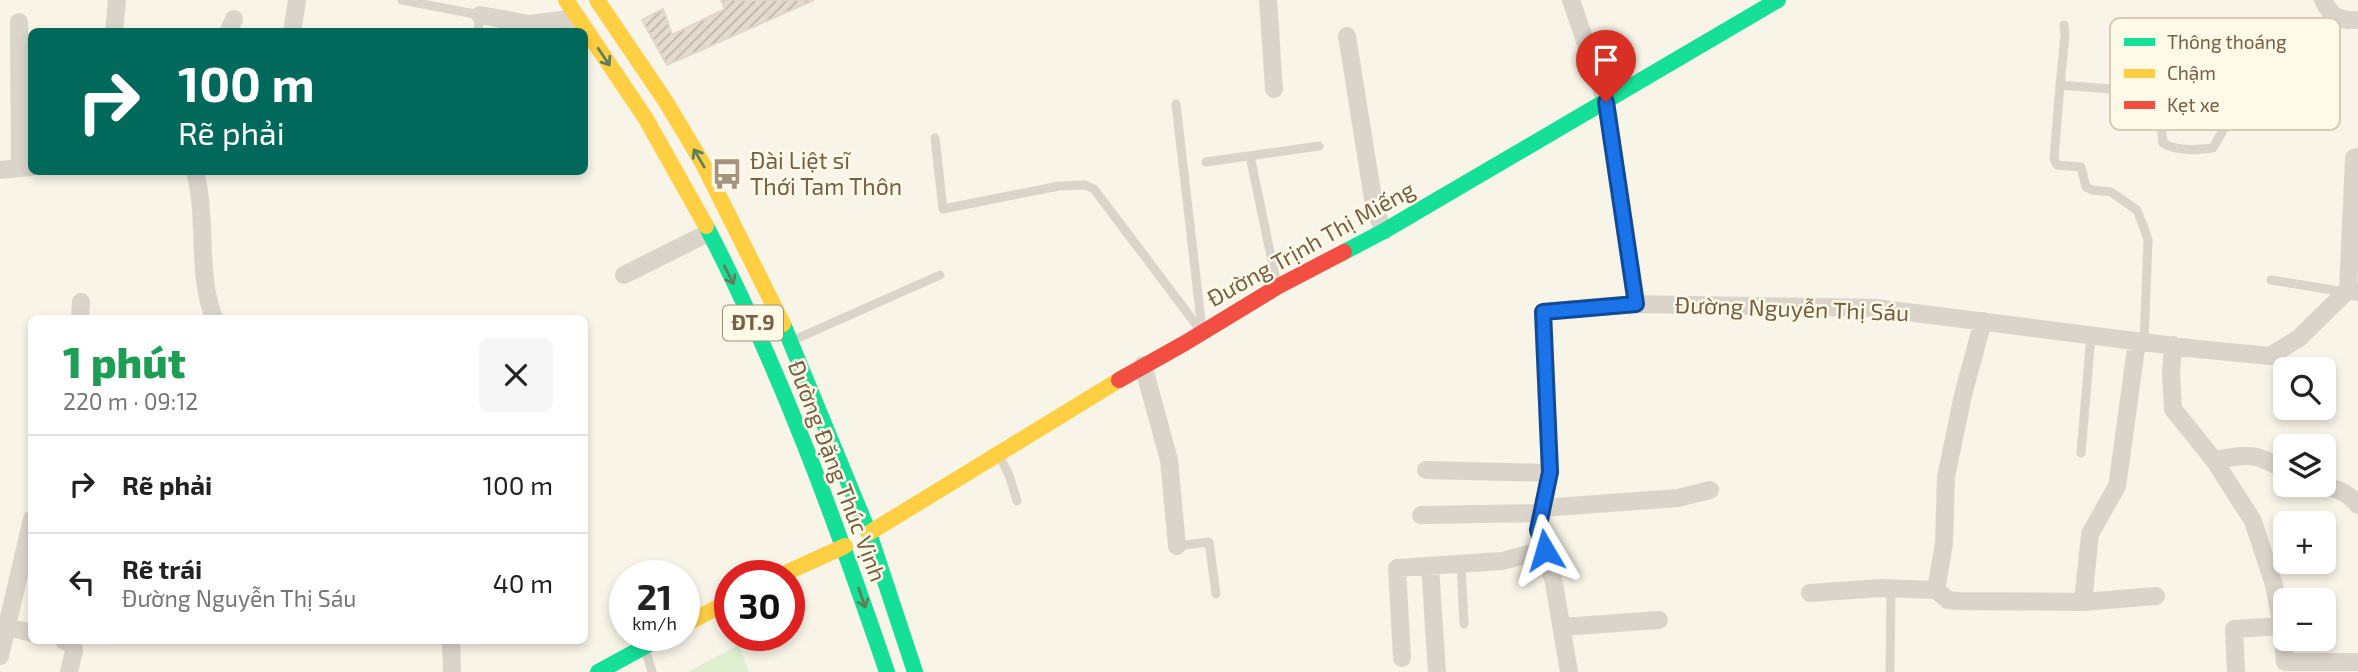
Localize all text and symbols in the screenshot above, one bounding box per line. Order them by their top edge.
legend [2110,18,2340,130]
pin [1576,30,1636,102]
text: Thông thoáng [2167,30,2287,53]
icon: arrive [1587,41,1625,79]
one-way arrow [597,46,611,66]
text: 100 m [178,53,315,112]
icon: right [63,56,154,147]
text: Chậm [2167,61,2216,84]
text: Kẹt xe [2167,93,2220,116]
text: Rẽ phải [178,113,285,151]
place label: Đài Liệt sĩ Thới Tam Thôn [750,146,902,200]
one-way arrow [692,149,706,169]
bus stop icon: Đài Liệt sĩ Thới Tam Thôn [710,157,744,191]
street label: Đường Trịnh Thị Miếng [1202,174,1419,312]
one-way arrow [723,264,736,285]
street label: Đường Nguyễn Thị Sáu [1674,290,1910,326]
road number: ĐT.9 [723,306,783,340]
text: 1 phút [63,336,186,386]
button: close [479,338,553,412]
street label: Đường Đặng Thúc Vịnh [783,356,893,585]
map controls [2273,357,2336,651]
button: search [2273,357,2336,420]
text: 220 m · 09:12 [63,387,198,415]
button: layers [2273,434,2336,497]
icon: right [63,465,101,503]
text: Rẽ phải [122,469,212,500]
text: 100 m [483,469,553,500]
button: + [2273,511,2336,574]
position arrow [1508,513,1582,587]
text: Rẽ trái [122,553,202,584]
speed limit sign: 30 [714,560,805,651]
icon: left [63,563,101,601]
text: 40 m [493,567,553,598]
text: 21 [637,575,672,617]
text: Đường Nguyễn Thị Sáu [122,584,356,612]
one-way arrow [857,587,869,609]
button: − [2273,588,2336,651]
text: km/h [632,612,677,634]

